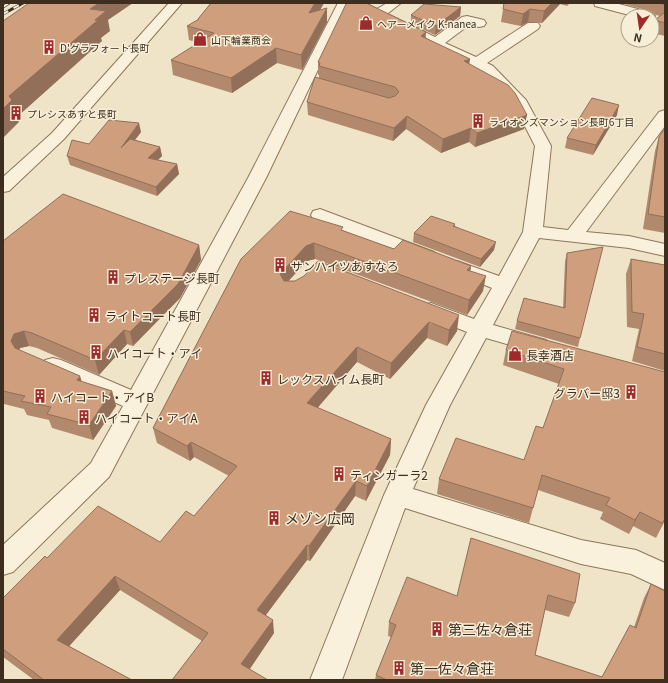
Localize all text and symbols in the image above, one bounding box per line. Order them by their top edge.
north arrow [620,8,660,48]
shop icon: ヘアーメイク K-nanea [358,15,374,31]
place label: ヘアーメイク K-nanea [377,16,476,31]
text: N [632,30,643,47]
shop icon: 山下輪業商会 [192,31,208,47]
place label: 山下輪業商会 [211,32,271,47]
building icon: D'グラフォート長町 [41,39,57,55]
place label: D'グラフォート長町 [60,40,150,55]
building icon: プレシスあすと長町 [8,105,24,121]
place label: プレシスあすと長町 [27,106,117,121]
building icon: ライオンズマンション長町6丁目 [470,113,486,129]
place label: ライオンズマンション長町6丁目 [489,114,634,129]
building icon: サンハイツあすなろ [272,257,288,273]
place label: サンハイツあすなろ [291,257,399,274]
building icon: プレステージ長町 [105,269,121,285]
place label: プレステージ長町 [124,269,220,286]
building icon: ライトコート長町 [86,307,102,323]
place label: ライトコート長町 [105,307,201,324]
building icon: ハイコート・アイ [88,344,104,360]
place label: ハイコート・アイ [107,344,202,361]
shop icon: 長幸酒店 [507,346,523,362]
place label: 長幸酒店 [526,346,574,363]
building icon: レックスハイム長町 [258,370,274,386]
place label: レックスハイム長町 [277,370,384,387]
place label: グラバー邸3 [553,384,620,401]
building icon: グラバー邸3 [623,384,639,400]
building icon: ハイコート・アイB [32,388,48,404]
place label: ハイコート・アイB [51,388,154,405]
building icon: ハイコート・アイA [76,409,92,425]
place label: ハイコート・アイA [95,409,198,426]
building icon: ティンガーラ2 [331,466,347,482]
place label: ティンガーラ2 [350,466,428,483]
place label: メゾン広岡 [285,508,355,528]
building icon: メゾン広岡 [266,510,282,526]
place label: 第三佐々倉荘 [448,619,532,639]
building icon: 第三佐々倉荘 [429,621,445,637]
place label: 第一佐々倉荘 [410,658,494,678]
building icon: 第一佐々倉荘 [391,660,407,676]

